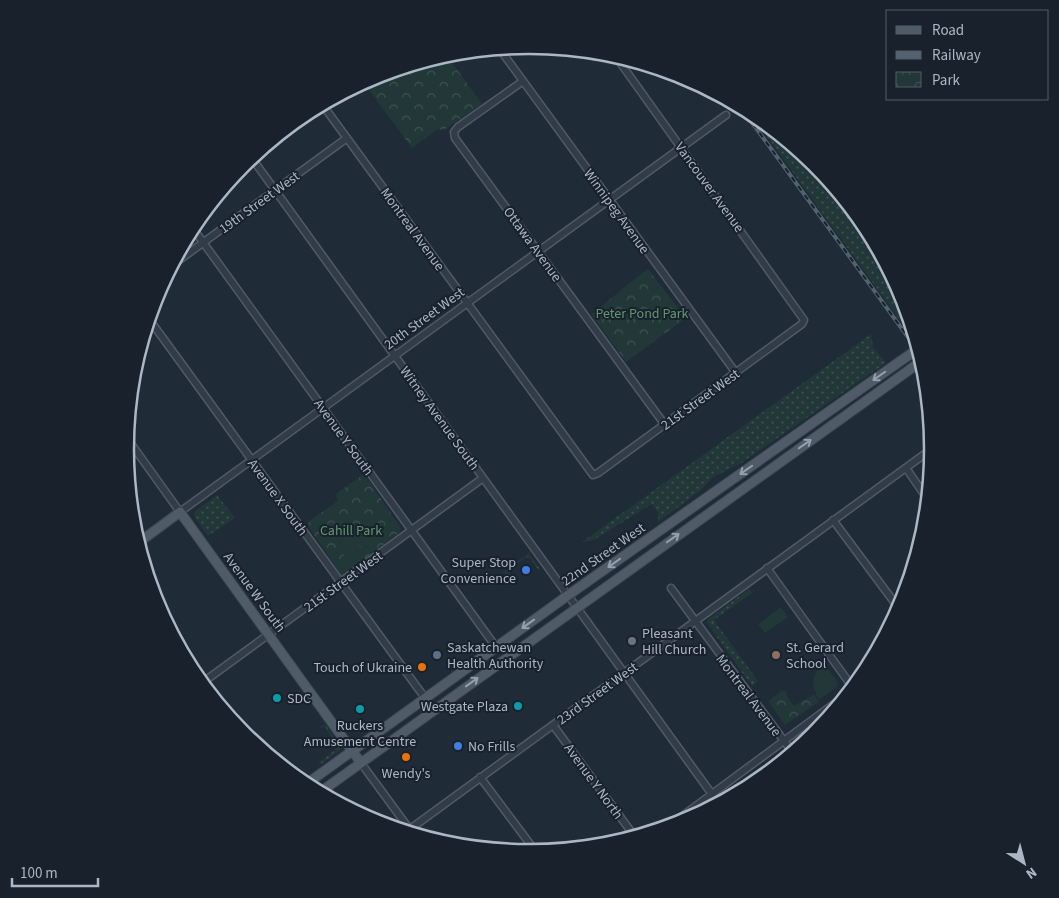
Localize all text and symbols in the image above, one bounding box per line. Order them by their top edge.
legend [886,10,1049,100]
text: Road [932,20,964,41]
text: Railway [932,45,981,66]
text: Park [932,70,961,91]
street label: Vancouver Avenue [670,138,749,237]
street label: Winnipeg Avenue [578,165,654,258]
street label: 19th Street West [215,167,304,239]
street label: Montreal Avenue [375,184,449,275]
street label: Ottawa Avenue [498,203,566,286]
street label: 20th Street West [380,283,469,355]
park label: Peter Pond Park [595,304,689,324]
street label: Witney Avenue South [395,362,484,475]
street label: 21st Street West [657,364,744,435]
one-way arrow [872,371,886,381]
street label: Avenue Y South [309,395,378,480]
one-way arrow [798,439,812,449]
street label: Avenue X South [242,455,312,540]
one-way arrow [739,465,753,475]
street label: 22nd Street West [558,518,650,591]
park label: Cahill Park [320,521,382,541]
one-way arrow [665,533,679,543]
street label: 21st Street West [300,546,387,617]
street label: Avenue W South [218,548,290,637]
place label: Super Stop Convenience [441,553,516,589]
one-way arrow [607,558,621,568]
marker: Super Stop Convenience [520,564,532,576]
one-way arrow [521,619,535,629]
place label: Pleasant Hill Church [642,624,706,660]
marker: Pleasant Hill Church [626,635,638,647]
place label: Saskatchewan Health Authority [447,638,544,674]
place label: St. Gerard School [786,638,844,674]
marker: Saskatchewan Health Authority [431,649,443,661]
marker: St. Gerard School [770,649,782,661]
street label: Montreal Avenue [711,650,786,741]
place label: Touch of Ukraine [313,658,412,678]
street label: 23rd Street West [553,658,642,730]
marker: Touch of Ukraine [416,661,428,673]
one-way arrow [465,677,479,687]
place label: SDC [287,689,311,709]
marker: SDC [271,692,283,704]
place label: Westgate Plaza [421,697,508,717]
marker: Westgate Plaza [512,700,524,712]
marker: Ruckers Amusement Centre [354,703,366,715]
place label: Ruckers Amusement Centre [304,716,416,752]
place label: No Frills [468,737,516,757]
marker: No Frills [452,740,464,752]
street label: Avenue Y North [559,740,628,824]
marker: Wendy's [400,751,412,763]
place label: Wendy's [382,764,431,784]
north arrow [999,838,1049,888]
scale bar [12,856,99,888]
text: N [1021,862,1041,884]
text: 100 m [20,863,58,884]

